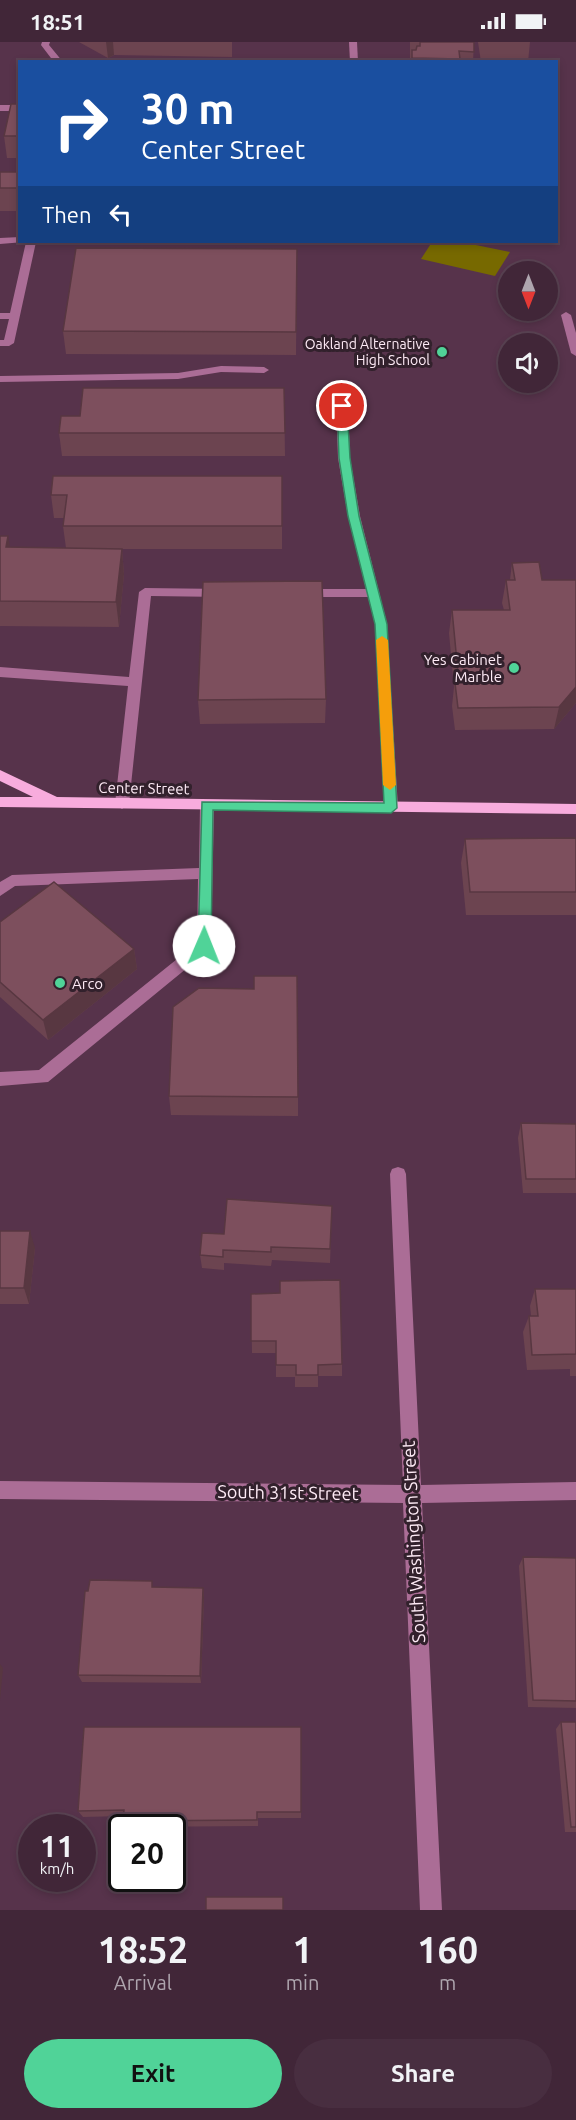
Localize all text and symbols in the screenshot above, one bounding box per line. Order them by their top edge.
text: 18:51 [30,9,85,34]
icon: right [42,84,120,162]
text: 30 m [141,85,235,132]
text: Center Street [141,134,305,164]
icon: left [104,198,137,231]
text: Then [42,202,92,227]
north arrow [498,261,558,321]
map controls [498,261,558,393]
button: sound [498,333,558,393]
place label: Oakland Alternative High School [305,336,430,368]
marker: Oakland Alternative High School [435,345,449,359]
pin [316,380,367,431]
icon: arrive [325,389,358,422]
place label: Yes Cabinet Marble [424,651,502,685]
marker: Yes Cabinet Marble [507,661,521,675]
street label: Center Street [98,779,190,797]
position arrow [172,914,236,978]
place label: Arco [72,975,103,992]
marker: Arco [53,976,67,990]
street label: South Washington Street [398,1440,428,1644]
street label: South 31st Street [217,1481,359,1503]
speed limit sign: 20 [108,1814,186,1892]
text: 11 [40,1829,74,1863]
text: km/h [40,1860,74,1877]
text: 18:52 [98,1929,188,1970]
text: 1 [292,1929,313,1970]
text: 160 [417,1929,478,1970]
text: Arrival [114,1971,172,1994]
text: min [286,1971,319,1994]
text: m [439,1971,456,1994]
button: Exit [24,2039,282,2108]
button: Share [294,2039,552,2108]

